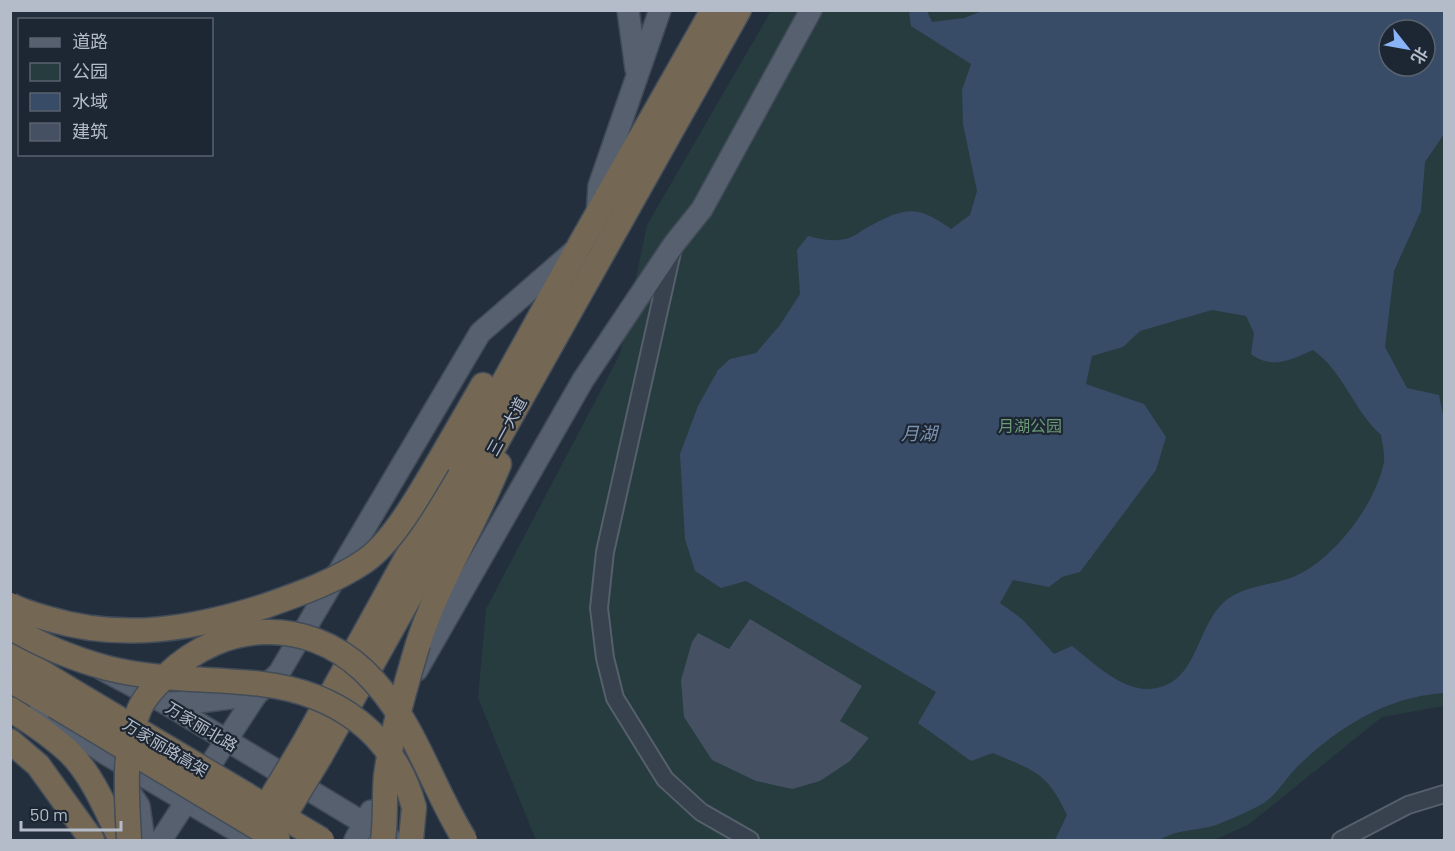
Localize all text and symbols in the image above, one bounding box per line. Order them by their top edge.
legend [18,18,213,156]
north arrow [1377,18,1437,78]
text: 道路 [72,30,108,52]
text: 北 [1408,44,1433,68]
text: 公园 [72,60,108,82]
text: 水域 [72,90,108,112]
text: 建筑 [72,120,108,142]
street label: 三一大道 [482,393,530,459]
park label: 月湖公园 [998,416,1062,435]
water label: 月湖 [901,422,940,444]
street label: 万家丽北路 [163,697,241,755]
street label: 万家丽路高架 [120,714,212,780]
scale bar [21,794,122,832]
text: 50 m [30,803,68,825]

